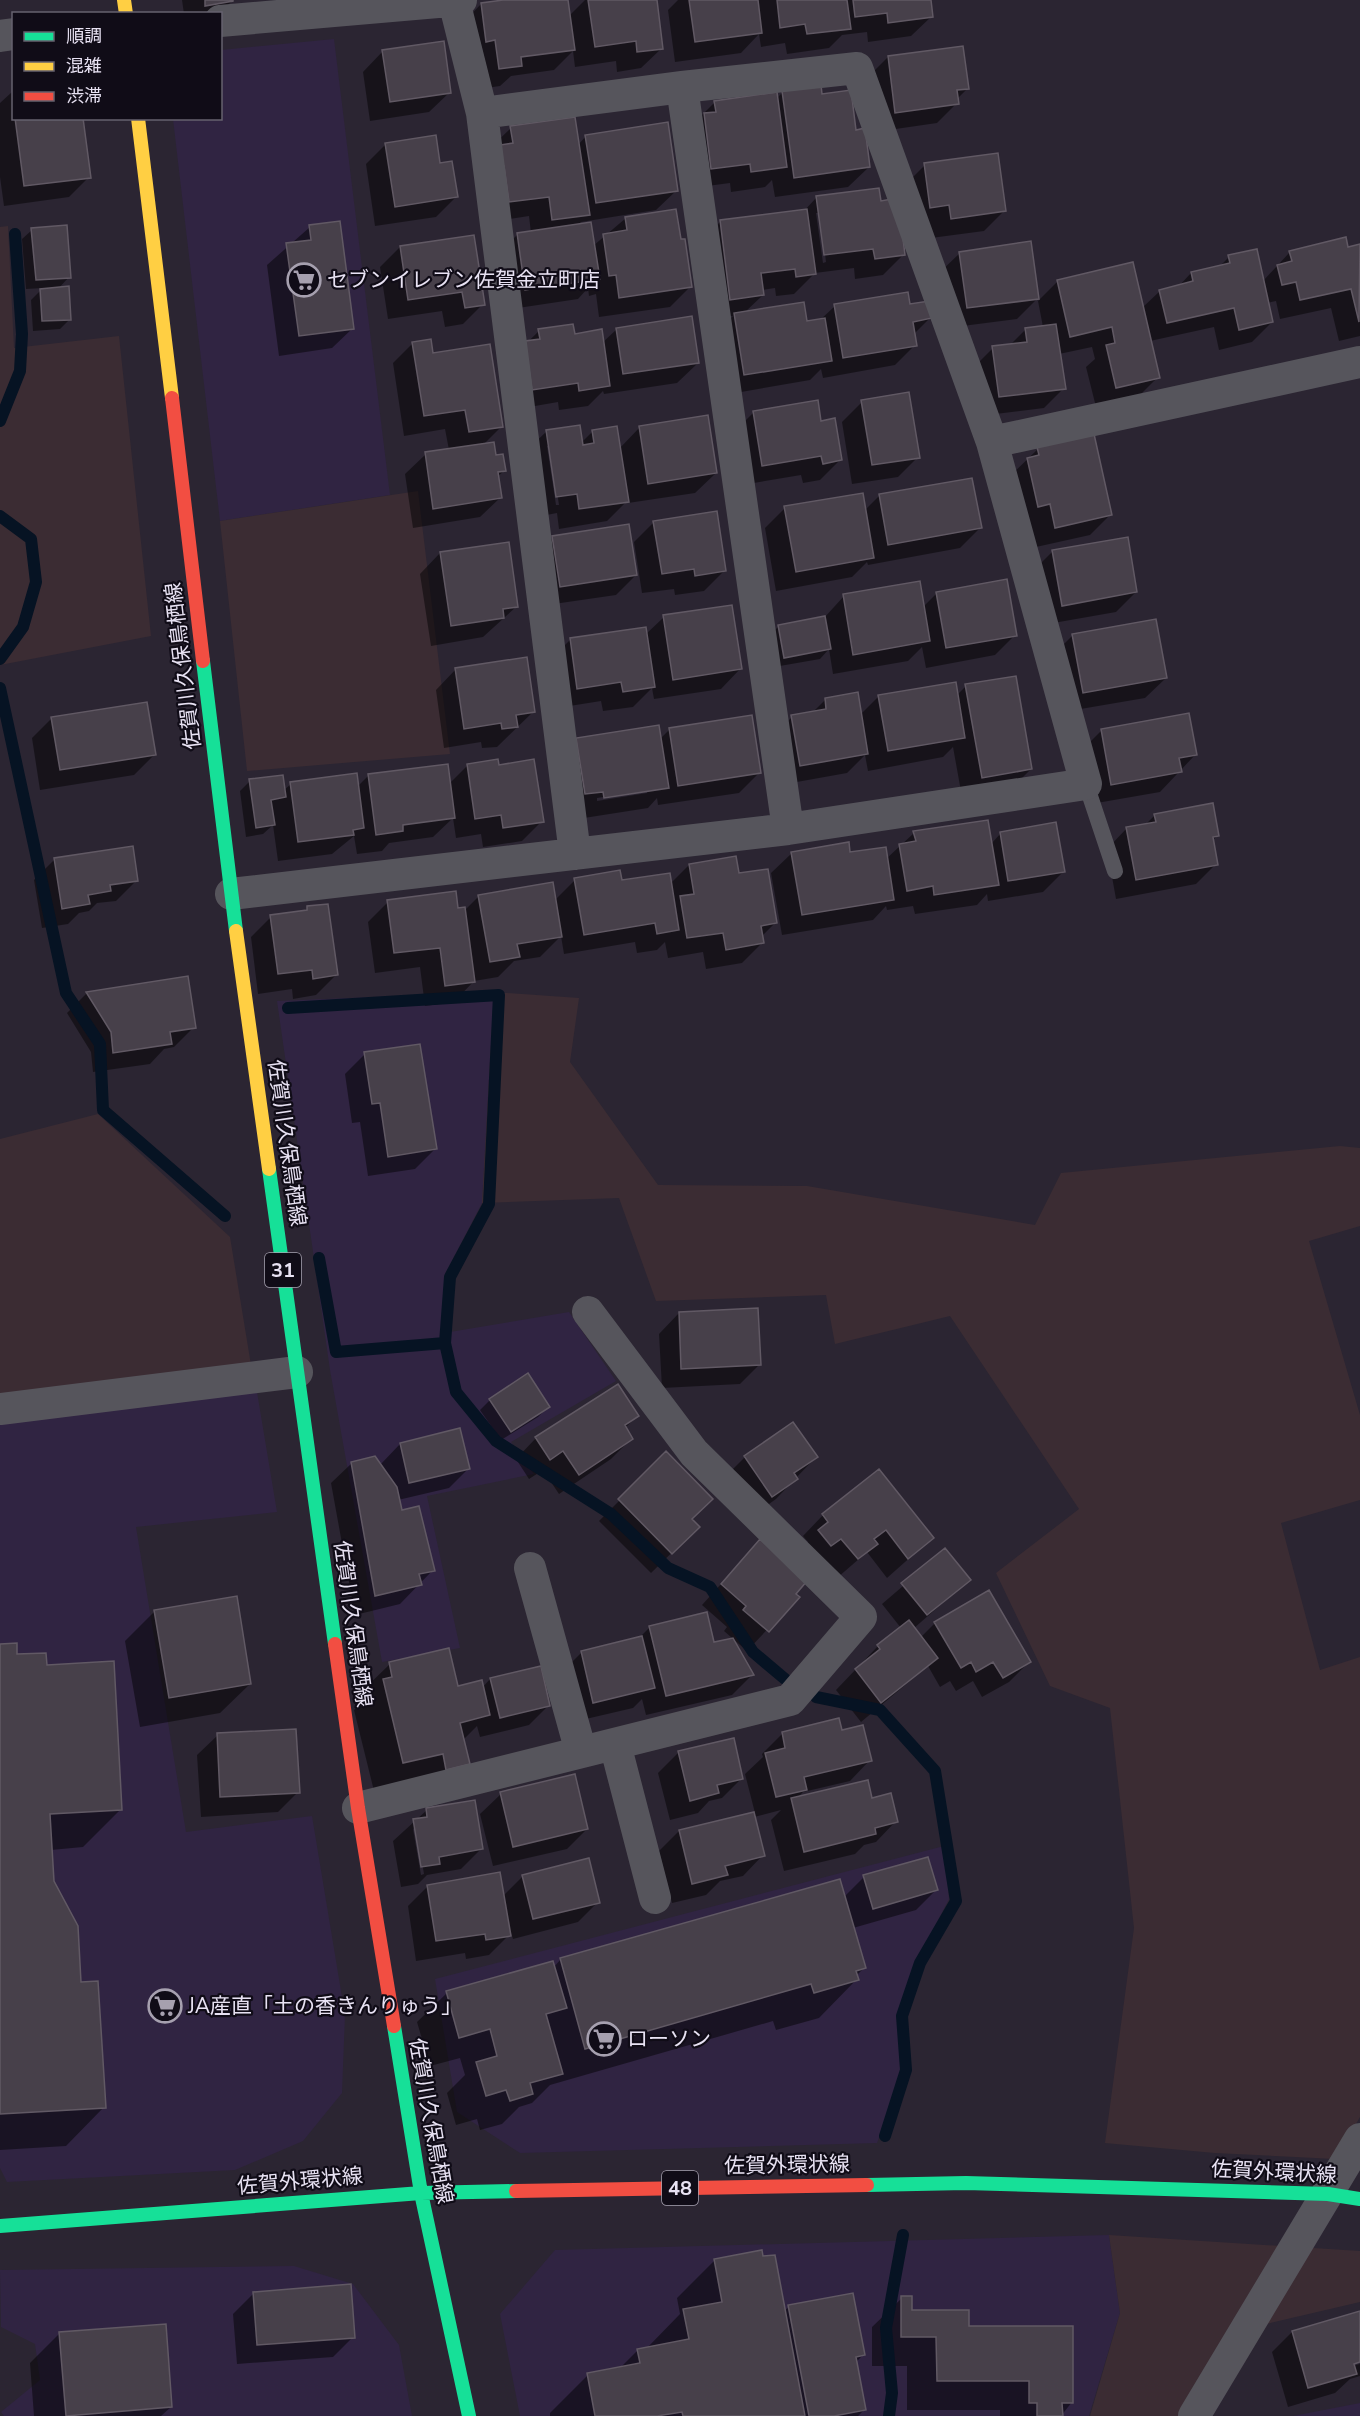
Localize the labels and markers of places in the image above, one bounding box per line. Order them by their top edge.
supermarket icon: セブンイレブン佐賀金立町店 [286,262,322,298]
place label: セブンイレブン佐賀金立町店 [327,266,600,294]
supermarket icon: JA産直「土の香きんりゅう」 [147,1988,183,2024]
place label: JA産直「土の香きんりゅう」 [187,1992,462,2020]
supermarket icon: ローソン [586,2021,622,2057]
place label: ローソン [627,2025,711,2053]

